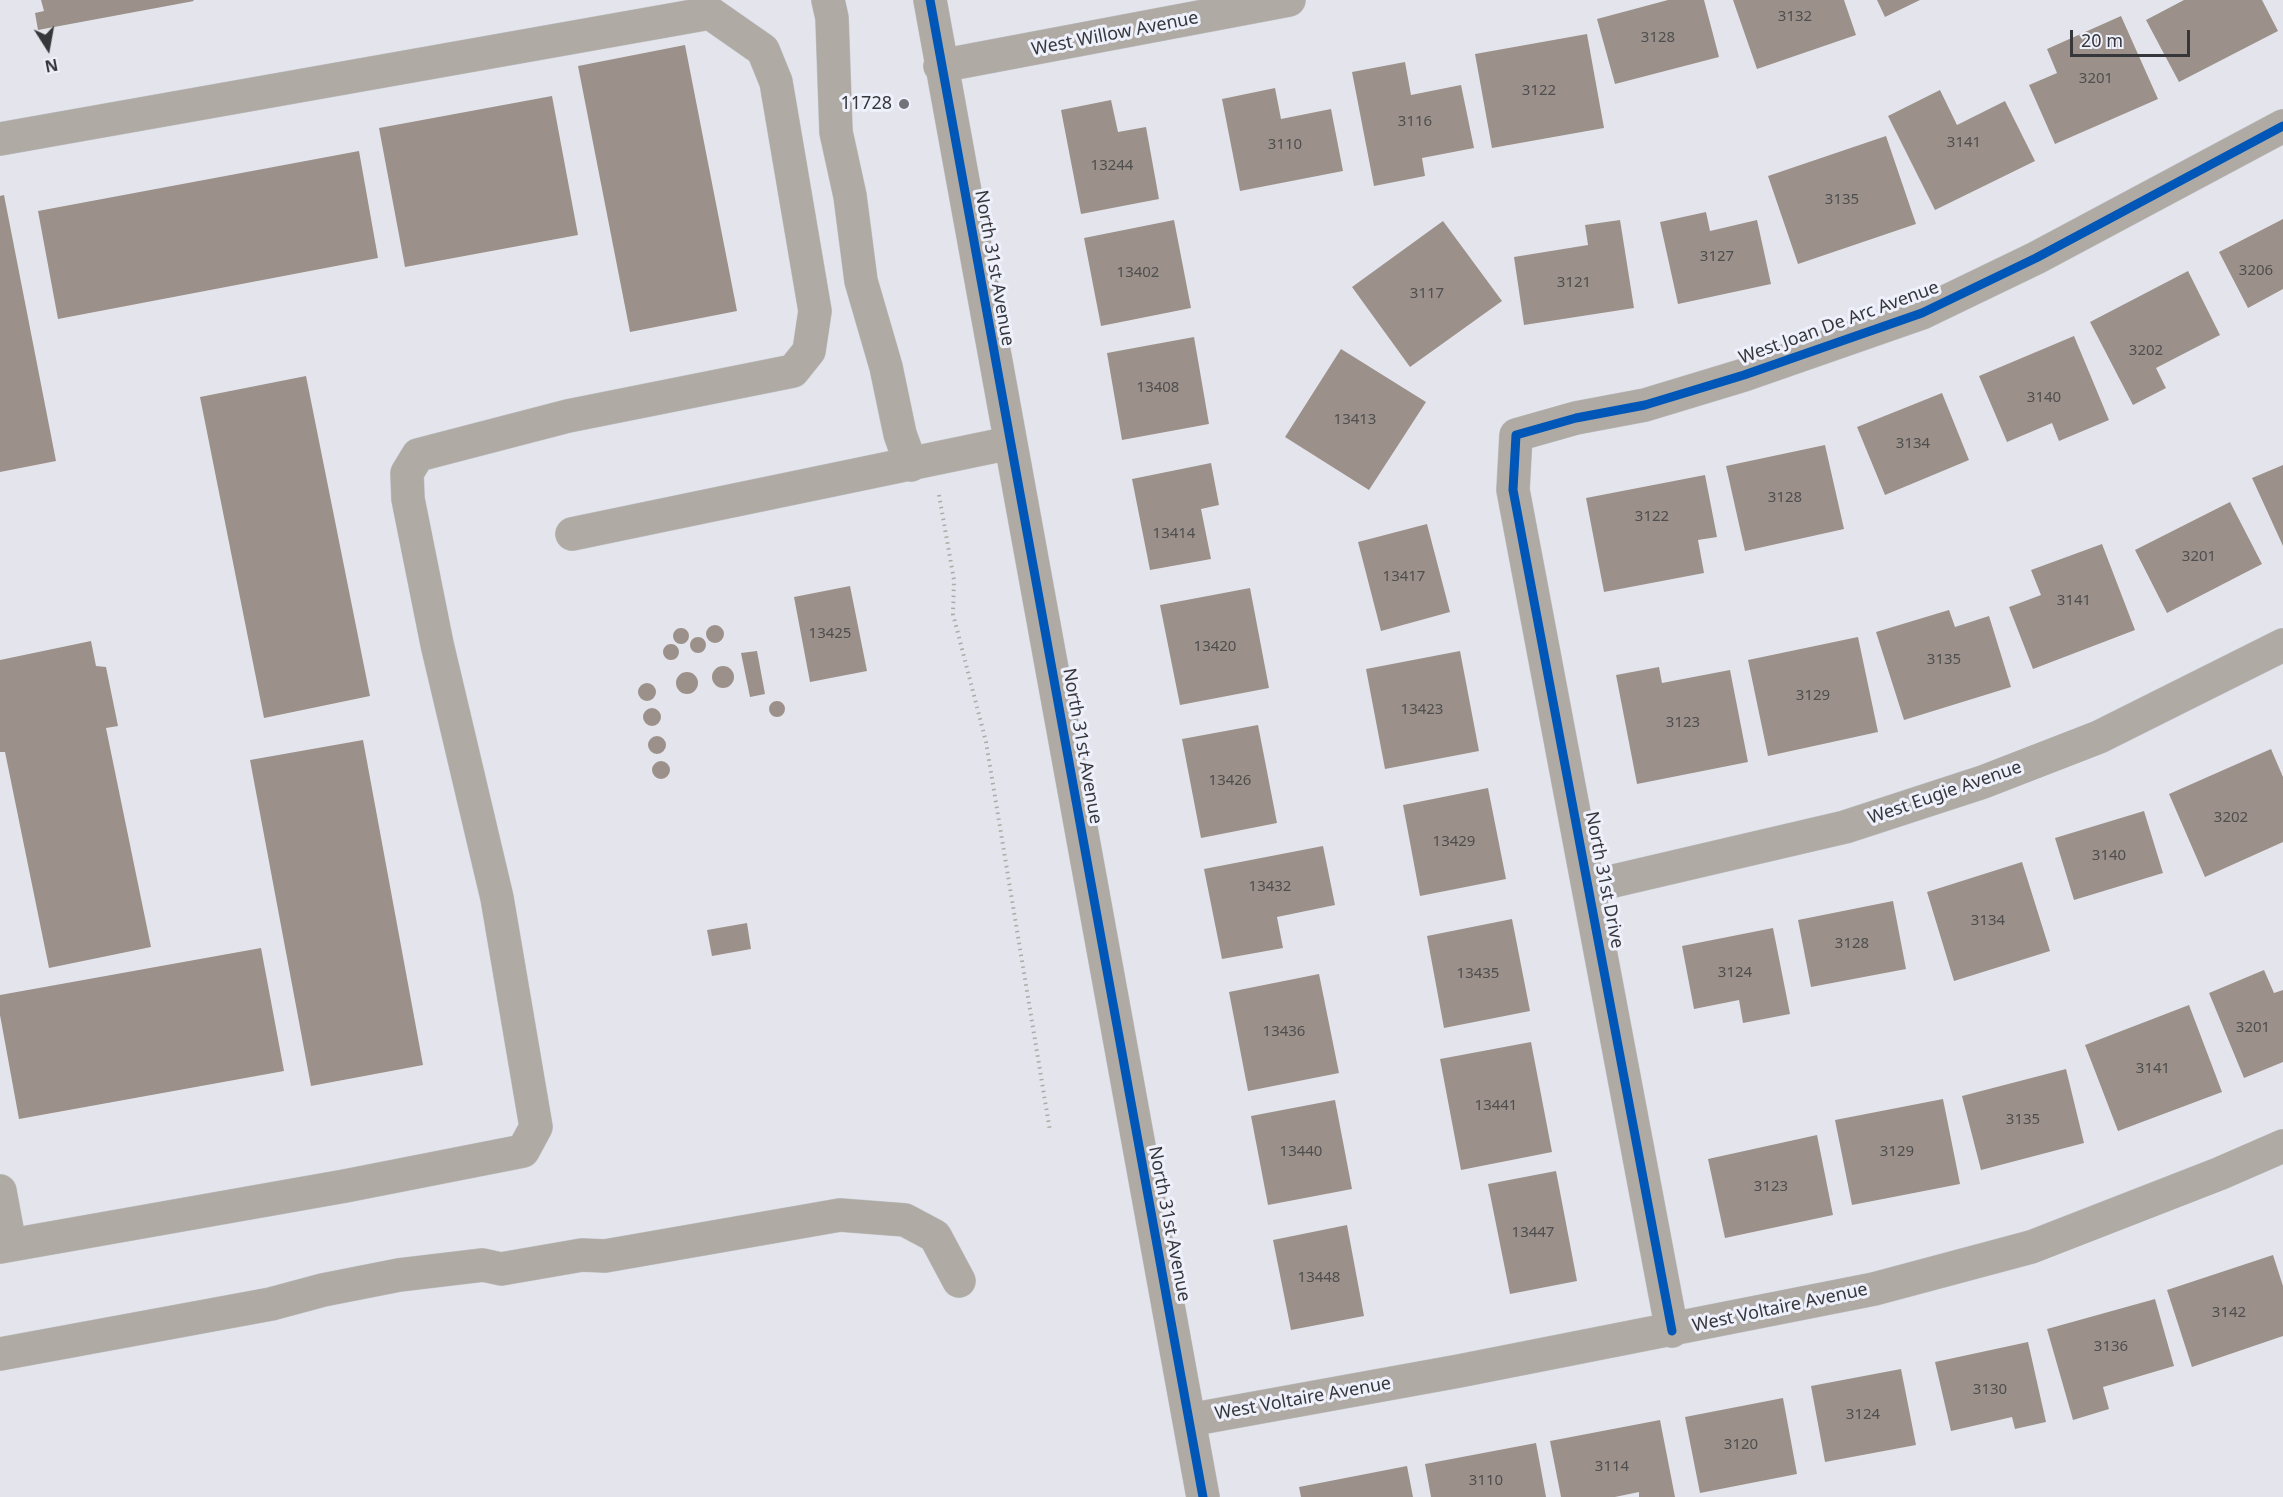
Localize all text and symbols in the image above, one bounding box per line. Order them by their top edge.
street label: West Willow Avenue [1030,7,1200,61]
house number: 3132 [1778,8,1812,26]
north arrow [18,18,78,78]
scale bar [2073,18,2193,56]
text: 20 m [2081,28,2123,52]
house number: 3128 [1641,29,1675,47]
text: N [43,54,60,78]
house number: 3201 [2079,70,2113,88]
house number: 3122 [1522,82,1556,100]
place label: 11728 [841,93,892,115]
marker: 11728 [897,97,911,111]
house number: 3116 [1398,113,1432,131]
house number: 3141 [1947,134,1981,152]
house number: 3110 [1268,136,1302,154]
house number: 13244 [1091,157,1133,175]
street label: North 31st Avenue [970,188,1018,348]
house number: 3135 [1825,191,1859,209]
house number: 3127 [1700,248,1734,266]
house number: 3206 [2239,262,2273,280]
house number: 13402 [1117,264,1159,282]
house number: 3121 [1557,274,1591,292]
street label: West Joan De Arc Avenue [1736,277,1942,369]
house number: 3117 [1410,285,1444,303]
house number: 3202 [2129,342,2163,360]
house number: 13408 [1137,379,1179,397]
house number: 3140 [2027,389,2061,407]
house number: 13413 [1334,411,1376,429]
house number: 3134 [1896,435,1930,453]
house number: 3128 [1768,489,1802,507]
house number: 3122 [1635,508,1669,526]
house number: 13414 [1153,525,1195,543]
house number: 3201 [2182,548,2216,566]
house number: 13417 [1383,568,1425,586]
house number: 3141 [2057,592,2091,610]
house number: 13425 [809,625,851,643]
house number: 13420 [1194,638,1236,656]
house number: 3135 [1927,651,1961,669]
street label: North 31st Avenue [1058,666,1106,826]
house number: 3129 [1796,687,1830,705]
house number: 13423 [1401,701,1443,719]
house number: 3123 [1666,714,1700,732]
street label: West Eugie Avenue [1865,757,2025,829]
house number: 13426 [1209,772,1251,790]
house number: 3202 [2214,809,2248,827]
street label: North 31st Drive [1580,810,1628,950]
house number: 13429 [1433,833,1475,851]
house number: 3140 [2092,847,2126,865]
house number: 13432 [1249,878,1291,896]
house number: 3134 [1971,912,2005,930]
house number: 3128 [1835,935,1869,953]
house number: 3124 [1718,964,1752,982]
house number: 13435 [1457,965,1499,983]
house number: 3201 [2236,1019,2270,1037]
house number: 13436 [1263,1023,1305,1041]
house number: 3141 [2136,1060,2170,1078]
house number: 13441 [1475,1097,1517,1115]
house number: 3135 [2006,1111,2040,1129]
house number: 13440 [1280,1143,1322,1161]
house number: 3129 [1880,1143,1914,1161]
street label: North 31st Avenue [1143,1144,1195,1304]
house number: 3123 [1754,1178,1788,1196]
house number: 13447 [1512,1224,1554,1242]
house number: 13448 [1298,1269,1340,1287]
street label: West Voltaire Avenue [1690,1279,1870,1337]
house number: 3142 [2212,1304,2246,1322]
house number: 3136 [2094,1338,2128,1356]
street label: West Voltaire Avenue [1213,1373,1393,1425]
house number: 3130 [1973,1381,2007,1399]
house number: 3124 [1846,1406,1880,1424]
house number: 3120 [1724,1436,1758,1454]
house number: 3114 [1595,1458,1629,1476]
house number: 3110 [1469,1472,1503,1490]

